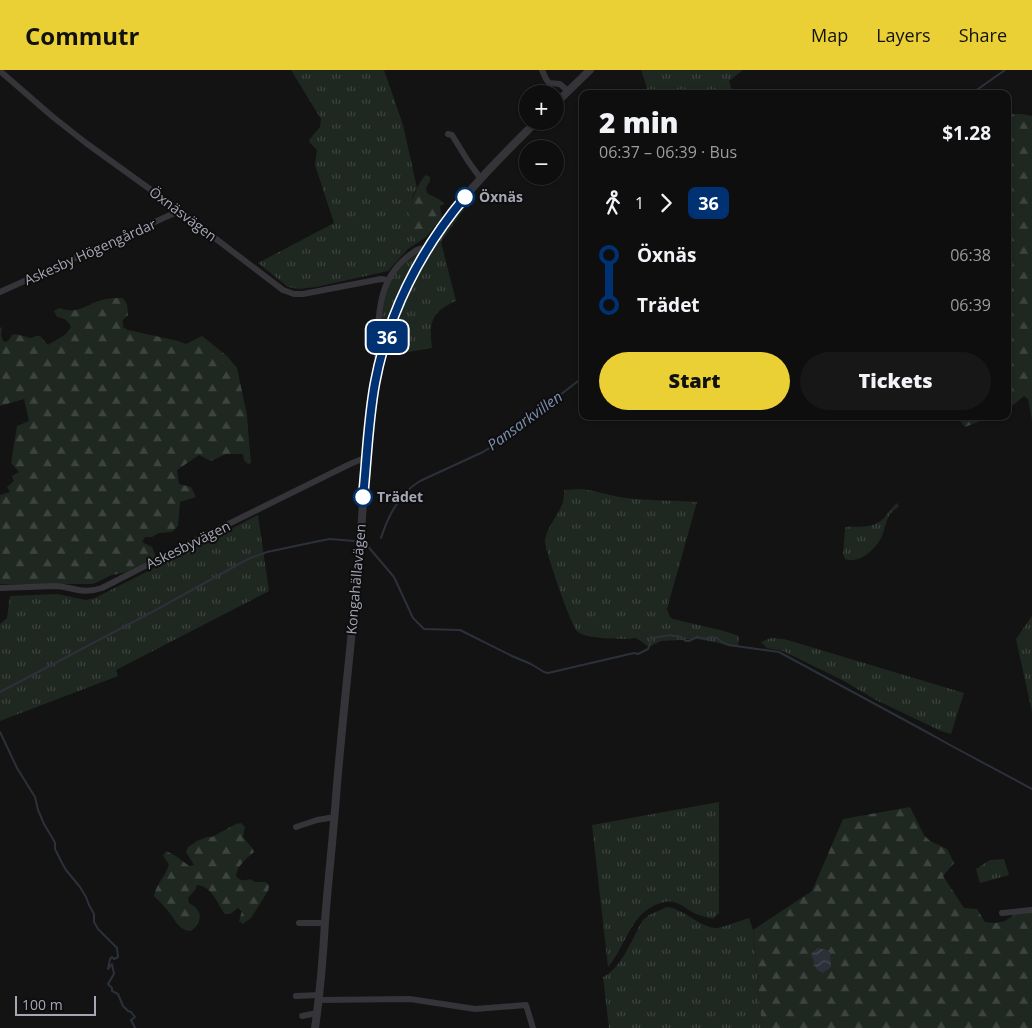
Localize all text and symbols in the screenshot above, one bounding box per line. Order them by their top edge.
text: Commutr [25,19,139,52]
text: Map [811,23,848,47]
text: Layers [876,23,931,47]
text: Share [959,23,1007,47]
map controls [519,85,564,185]
button: + [519,85,564,130]
text: 2 min [599,103,679,141]
text: $1.28 [942,120,991,146]
button: − [519,140,564,185]
text: 06:37 – 06:39 · Bus [599,141,737,163]
street label: Öxnäsvägen [146,182,221,245]
marker: Öxnäs [455,187,475,207]
place label: Öxnäs [479,187,523,206]
icon: walk [599,189,627,217]
icon: forward [652,189,680,217]
text: 36 [698,191,719,215]
text: 1 [635,192,644,214]
street label: Askesby Högengårdar [21,214,159,289]
text: Öxnäs [637,242,697,268]
text: 06:38 [950,244,991,266]
text: Trädet [637,292,700,318]
text: 06:39 [950,294,991,316]
line badge: 36 [364,321,410,353]
text: 36 [377,325,397,349]
button: Start [599,352,790,410]
button: Tickets [800,352,991,410]
water label: Pansarkvillen [483,386,566,454]
marker: Trädet [353,487,373,507]
place label: Trädet [377,487,423,506]
street label: Askesbyvägen [142,516,233,573]
street label: Kongahällavägen [341,523,370,635]
scale bar [15,993,96,1016]
text: 100 m [22,995,63,1014]

